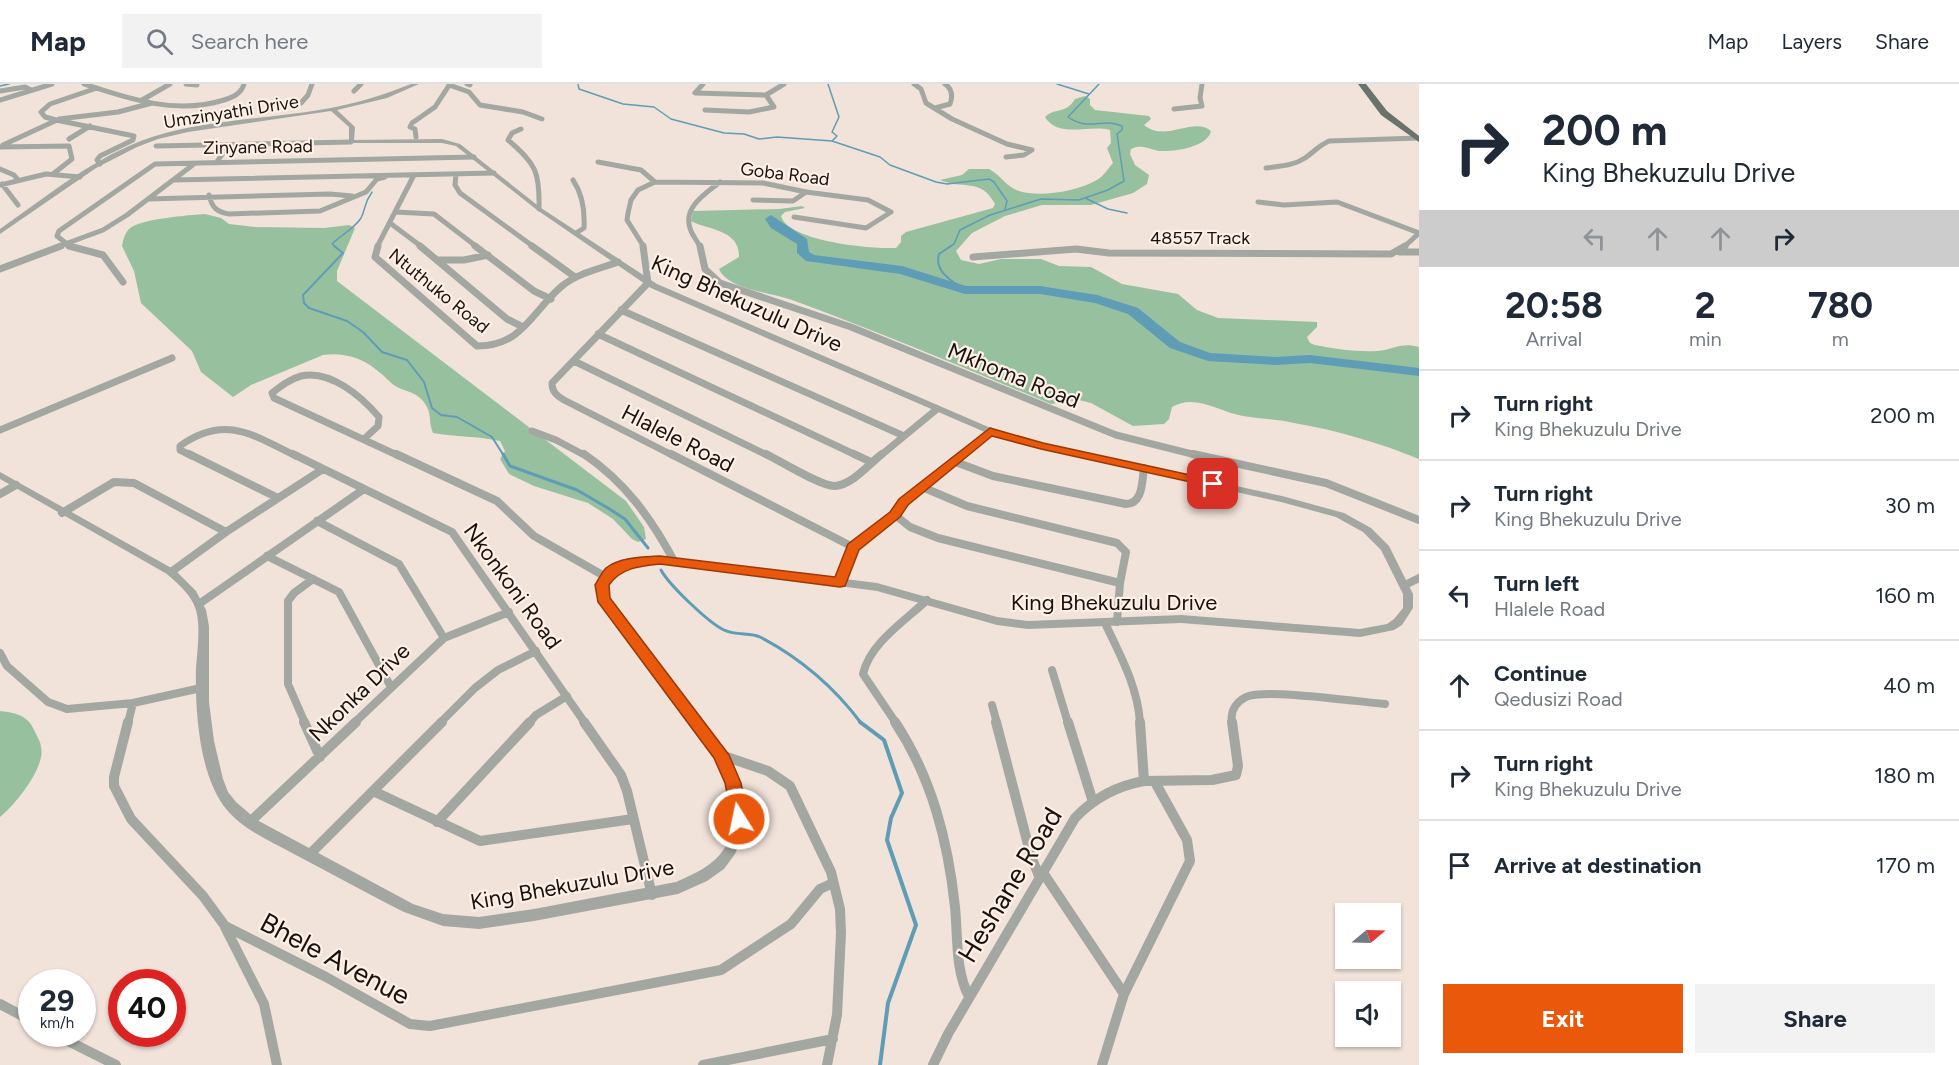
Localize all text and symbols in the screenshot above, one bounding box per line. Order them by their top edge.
search box [122,14,542,68]
text: Map [30,24,86,58]
icon: search [143,25,176,58]
text: Search here [191,28,308,55]
text: Map [1708,29,1748,54]
text: Layers [1781,29,1842,54]
text: Share [1875,29,1929,54]
street label: Umzinyathi Drive [162,90,300,134]
text: 200 m [1542,105,1667,156]
icon: right [1443,108,1521,186]
street label: Zinyane Road [203,135,313,159]
text: King Bhekuzulu Drive [1542,156,1795,189]
street label: Goba Road [739,158,831,190]
icon: left [1578,222,1611,255]
icon: ahead [1641,222,1674,255]
icon: ahead [1704,222,1737,255]
icon: right [1767,222,1800,255]
street label: 48557 Track [1150,227,1250,249]
street label: Ntuthuko Road [384,244,494,338]
street label: King Bhekuzulu Drive [647,249,847,358]
text: 20:58 [1505,284,1603,327]
text: 2 [1695,284,1716,327]
text: 780 [1808,284,1873,327]
text: Arrival [1526,327,1582,351]
text: min [1689,327,1722,351]
text: m [1832,327,1849,351]
street label: Mkhoma Road [944,337,1084,414]
text: Turn right [1494,390,1593,417]
street label: Hlalele Road [617,399,738,478]
icon: right [1443,399,1476,432]
text: 200 m [1870,402,1935,429]
text: King Bhekuzulu Drive [1494,417,1682,441]
pin [1187,458,1238,509]
icon: arrive [1196,467,1229,500]
text: Turn right [1494,480,1593,507]
icon: right [1443,489,1476,522]
text: 30 m [1885,492,1935,519]
text: King Bhekuzulu Drive [1494,507,1682,531]
street label: Nkonkoni Road [458,518,567,655]
text: Turn left [1494,570,1580,597]
icon: left [1443,579,1476,612]
text: 160 m [1875,582,1935,609]
street label: King Bhekuzulu Drive [1011,589,1217,616]
text: Hlalele Road [1494,597,1605,621]
street label: Nkonka Drive [303,637,416,747]
text: Continue [1494,660,1587,687]
icon: ahead [1443,669,1476,702]
text: 40 m [1883,672,1935,699]
text: Qedusizi Road [1494,687,1623,711]
text: Turn right [1494,750,1593,777]
icon: right [1443,759,1476,792]
text: 180 m [1874,762,1935,789]
text: King Bhekuzulu Drive [1494,777,1682,801]
position arrow [707,787,771,851]
street label: Heshane Road [950,801,1069,968]
icon: arrive [1443,849,1476,882]
text: Arrive at destination [1494,852,1702,879]
text: 170 m [1876,852,1935,879]
street label: King Bhekuzulu Drive [468,853,676,916]
north arrow [1335,903,1401,969]
map controls [1335,903,1401,1047]
street label: Bhele Avenue [255,905,416,1012]
speed limit sign: 40 [108,969,186,1047]
button: sound [1335,981,1401,1047]
text: 29 [40,982,74,1019]
button: Exit [1443,984,1683,1053]
button: Share [1695,984,1935,1053]
text: km/h [40,1014,74,1032]

